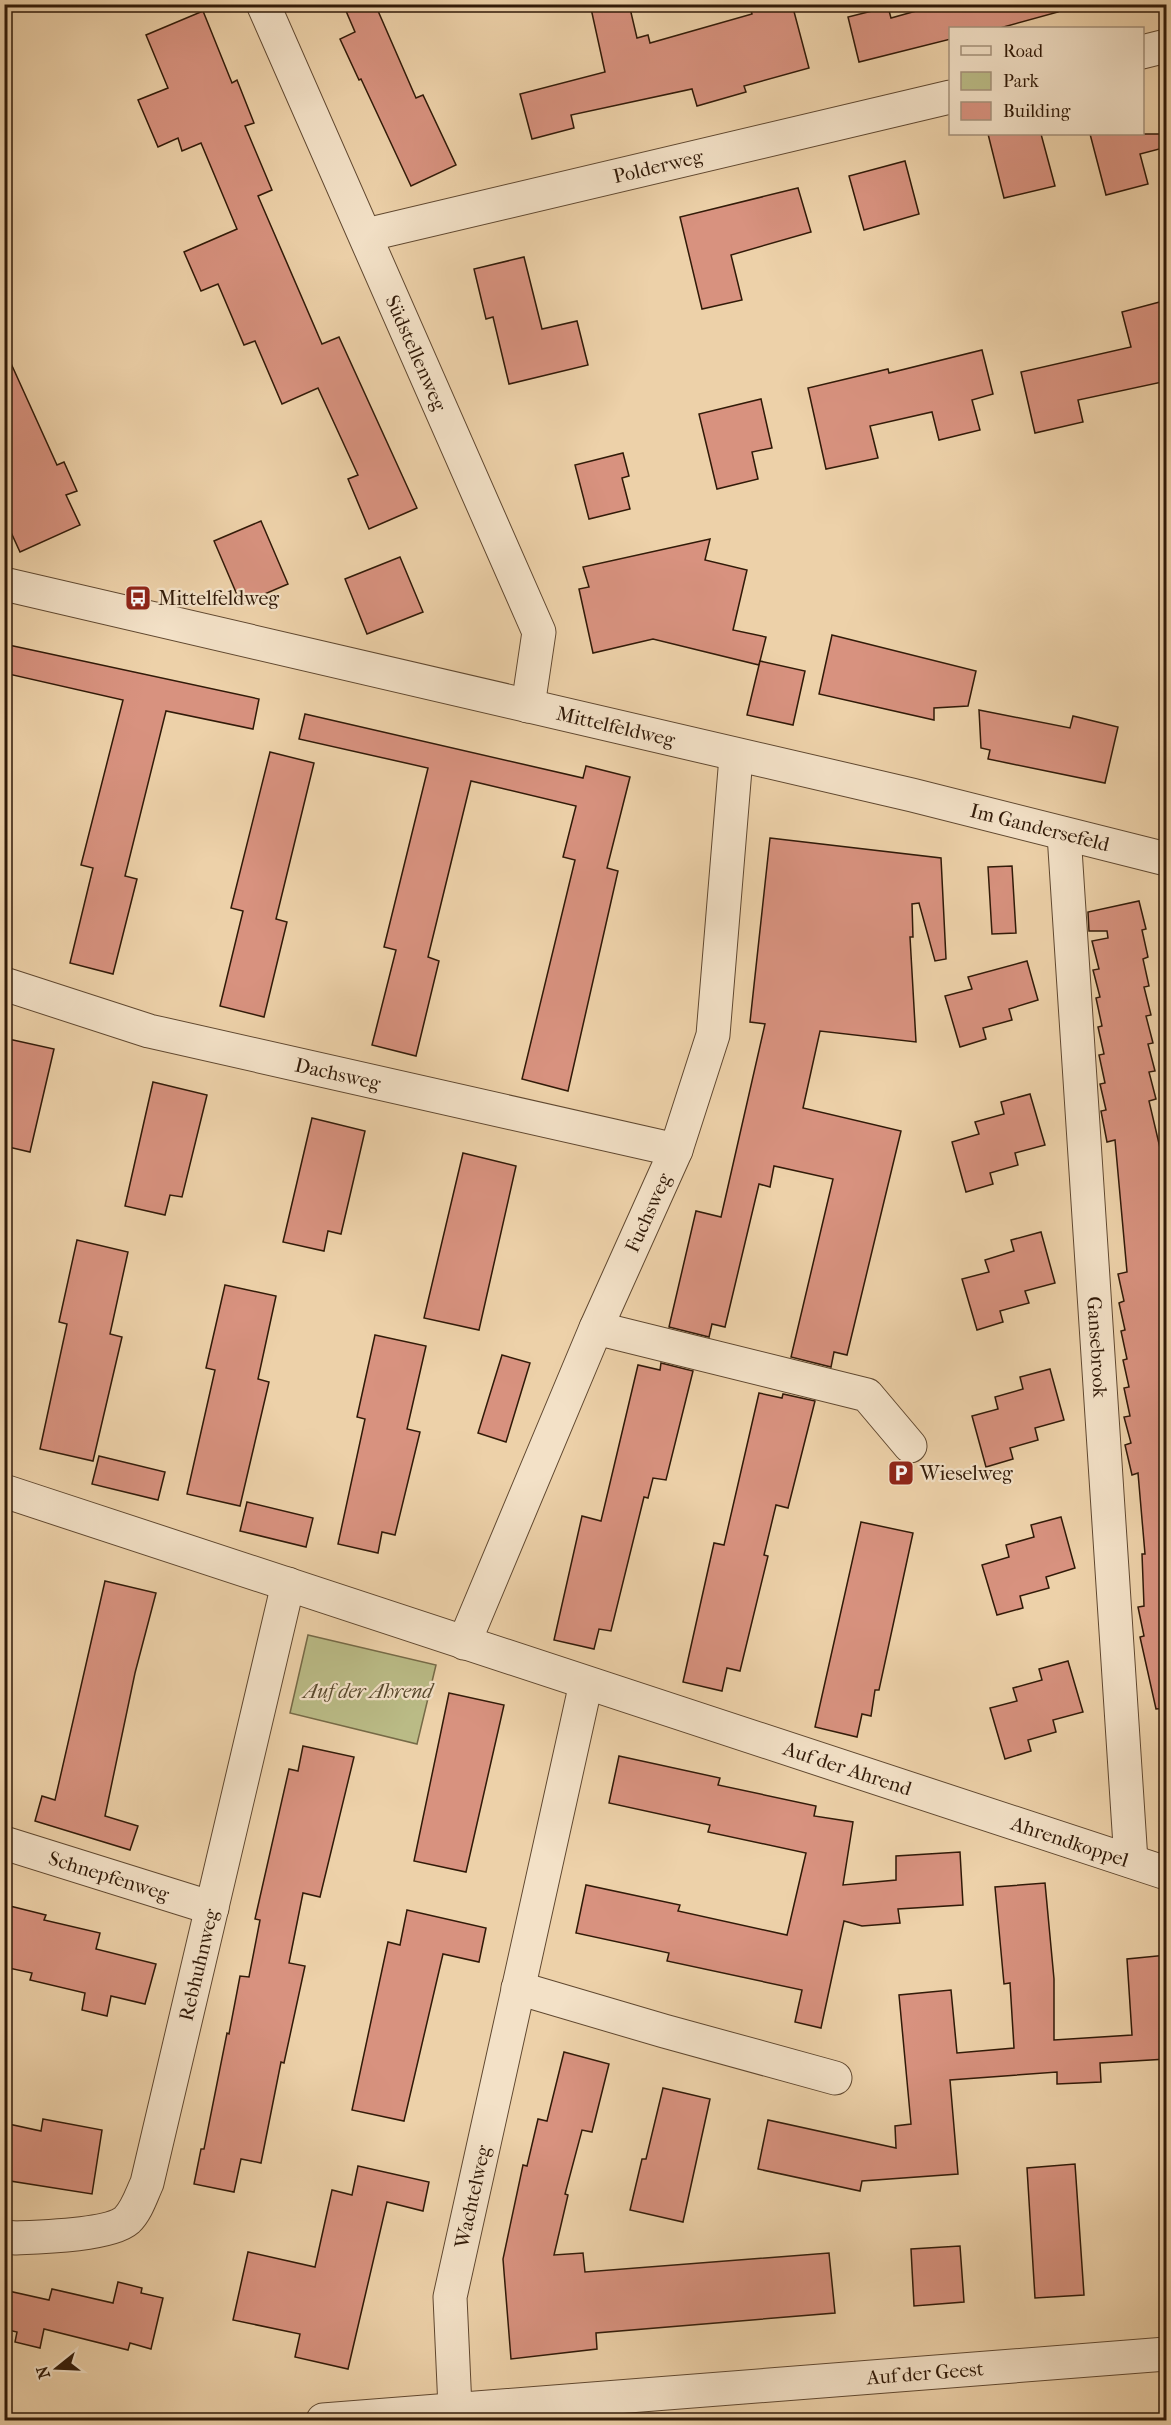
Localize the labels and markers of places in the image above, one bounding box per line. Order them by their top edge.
bus stop icon: Mittelfeldweg [123,583,153,613]
place label: Mittelfeldweg [158,587,279,610]
parking icon: Wieselweg [886,1458,916,1488]
place label: Wieselweg [919,1462,1013,1485]

